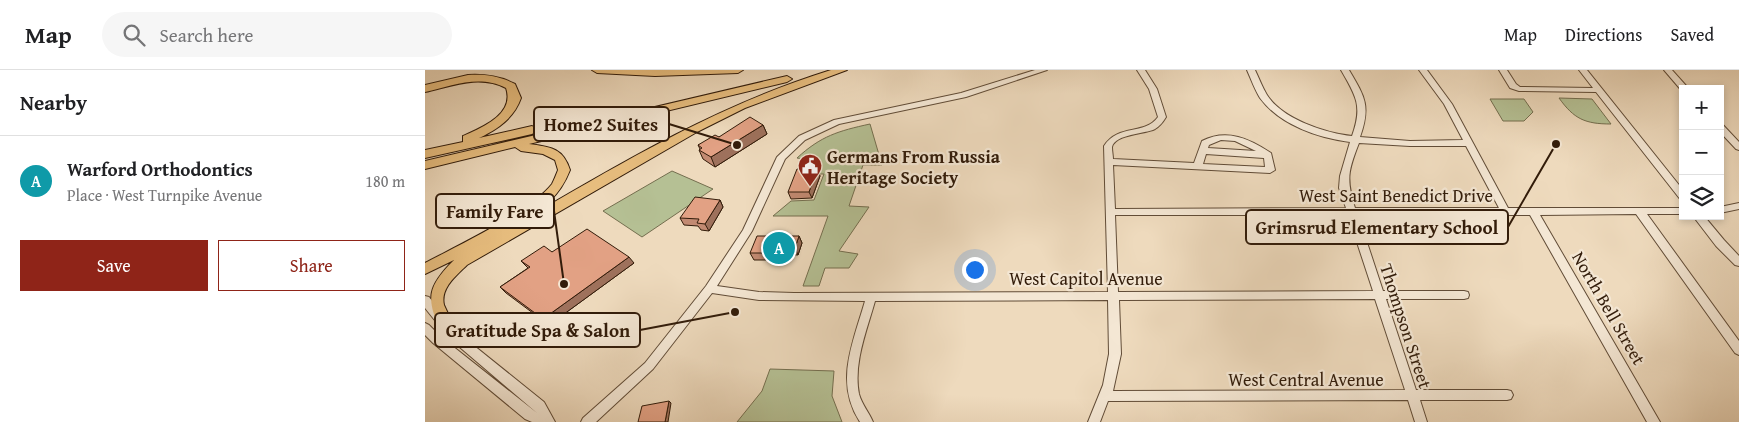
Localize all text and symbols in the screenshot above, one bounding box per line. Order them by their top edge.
search box [102,12,452,57]
text: Map [25,17,72,52]
icon: search [120,21,148,49]
text: Search here [160,21,253,49]
text: Map [1504,21,1537,48]
text: Directions [1565,21,1642,48]
text: Saved [1670,21,1714,48]
map controls [1679,85,1724,220]
button: + [1679,85,1724,130]
text: Nearby [20,87,87,118]
callout: Home2 Suites [534,107,669,141]
text: Home2 Suites [544,110,658,138]
button: − [1679,130,1724,175]
place label: Germans From Russia Heritage Society [827,143,1001,191]
public building icon: Germans From Russia Heritage Society [797,153,823,187]
text: Warford Orthodontics [67,155,253,183]
text: A [31,169,41,193]
text: 180 m [365,169,405,193]
button: layers [1679,175,1724,220]
street label: West Saint Benedict Drive [1299,182,1493,209]
text: Place · West Turnpike Avenue [67,183,262,207]
callout: Family Fare [436,194,554,228]
text: Family Fare [446,197,544,225]
callout: Grimsrud Elementary School [1246,210,1508,244]
text: Grimsrud Elementary School [1256,213,1499,241]
pin: A [763,229,795,267]
button: Save [20,240,208,291]
button: Share [218,240,405,291]
street label: North Bell Street [1566,246,1653,370]
your location [962,257,988,283]
street label: Thompson Street [1373,260,1439,392]
street label: West Capitol Avenue [1009,265,1163,292]
callout: Gratitude Spa & Salon [435,313,640,347]
text: Gratitude Spa & Salon [446,316,631,344]
street label: West Central Avenue [1228,366,1384,393]

